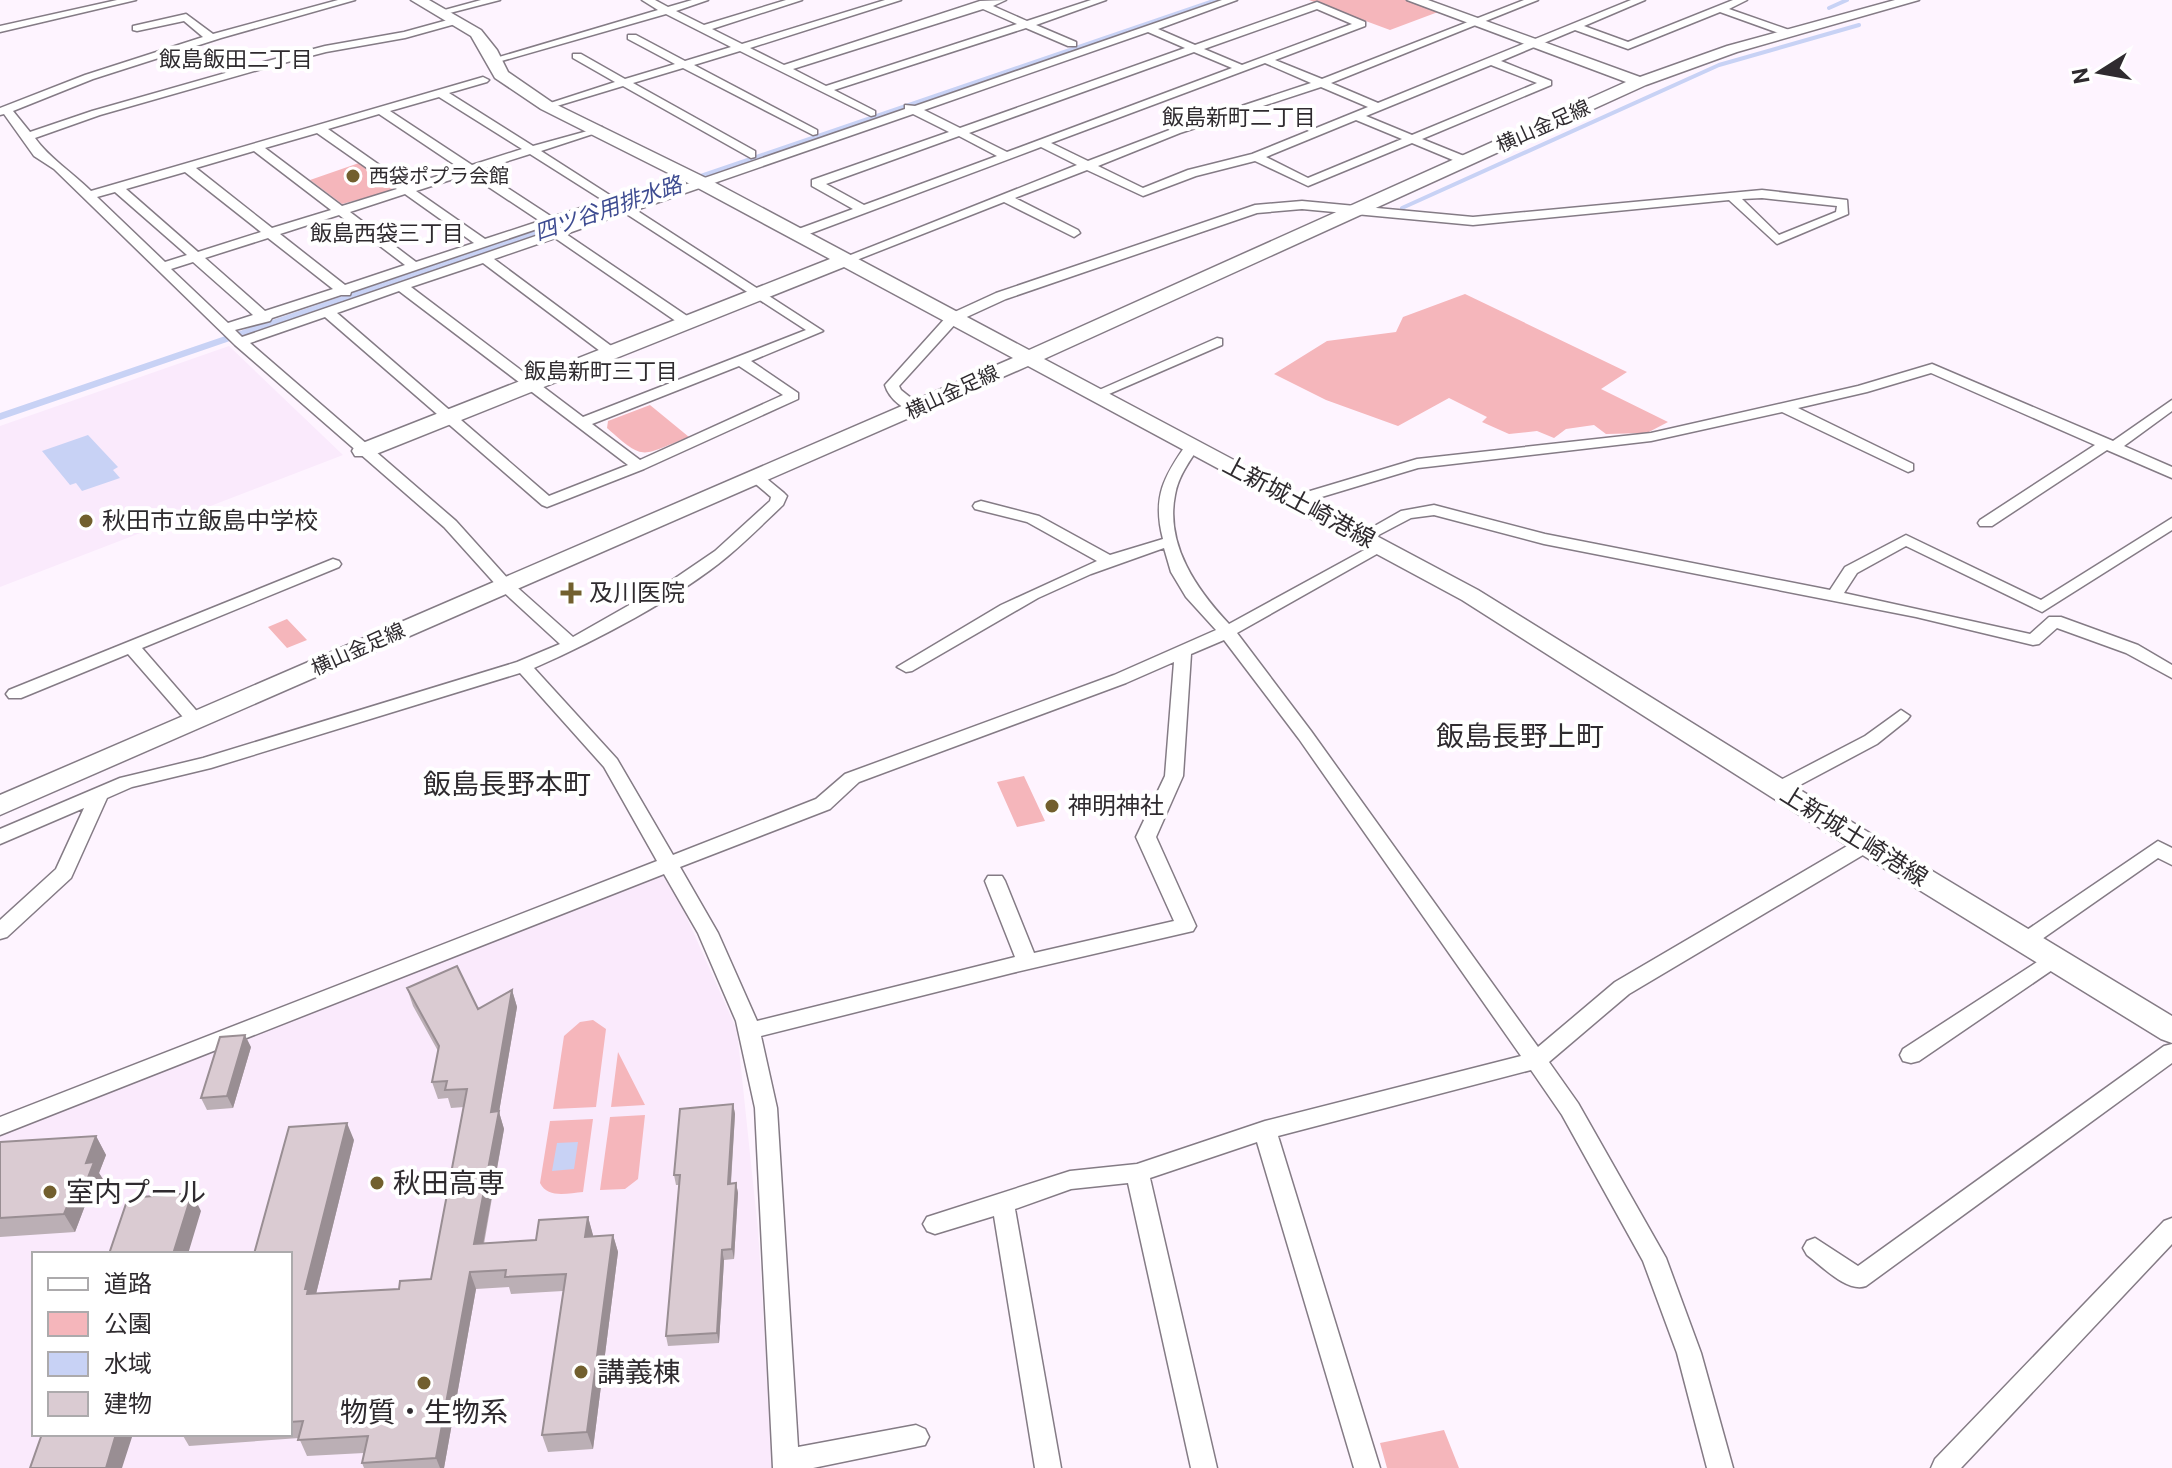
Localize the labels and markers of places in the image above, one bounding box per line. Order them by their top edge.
place label: 西袋ポプラ会館 [369,164,509,188]
marker: 西袋ポプラ会館 [344,167,362,185]
place label: 秋田市立飯島中学校 [102,507,318,535]
marker: 秋田市立飯島中学校 [77,512,95,530]
place label: 及川医院 [589,579,685,607]
marker: 及川医院 [560,582,582,604]
place label: 神明神社 [1068,792,1164,820]
marker: 神明神社 [1043,797,1061,815]
place label: 秋田高専 [393,1167,505,1200]
marker: 秋田高専 [368,1174,386,1192]
place label: 室内プール [66,1176,206,1209]
marker: 室内プール [41,1183,59,1201]
place label: 講義棟 [597,1356,681,1389]
marker: 講義棟 [572,1363,590,1381]
marker: 物質・生物系 [415,1374,433,1392]
place label: 物質・生物系 [340,1396,508,1429]

